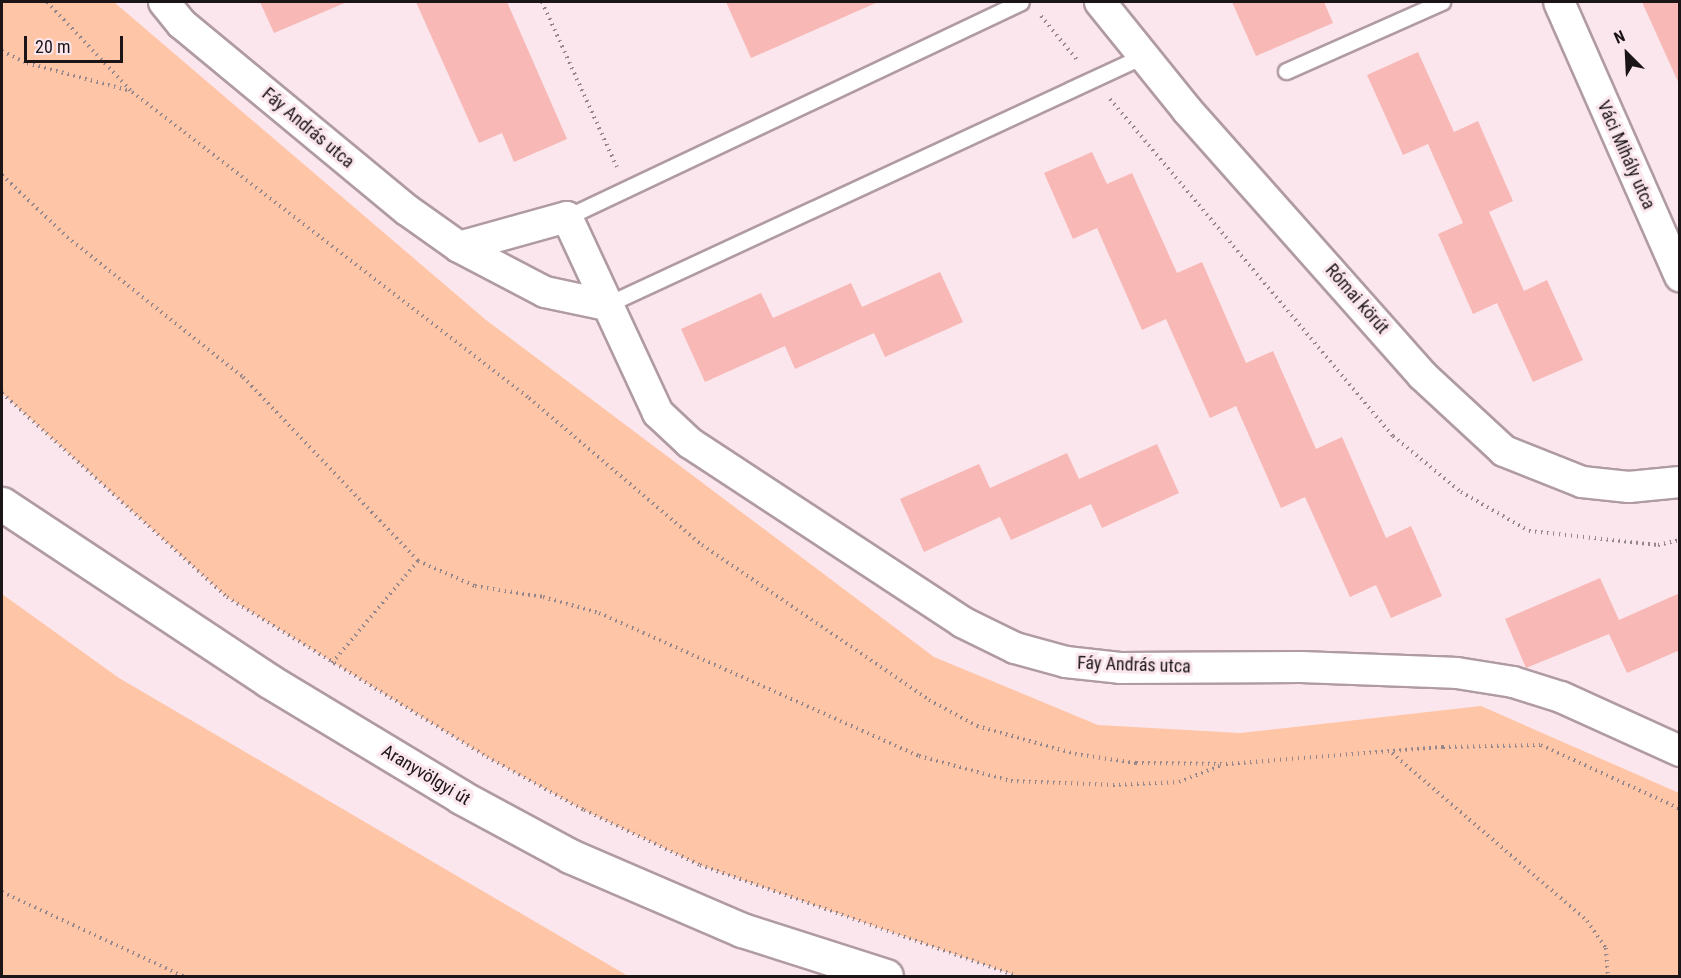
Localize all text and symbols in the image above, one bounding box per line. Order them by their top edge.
scale bar [27,24,126,62]
north arrow [1597,24,1657,84]
text: N [1611,26,1628,48]
text: 20 m [35,36,70,57]
street label: Fáy András utca [258,83,358,173]
street label: Váci Mihály utca [1592,97,1660,213]
street label: Római körút [1321,260,1393,338]
street label: Fáy András utca [1077,652,1191,678]
street label: Aranyvölgyi út [378,740,474,810]

